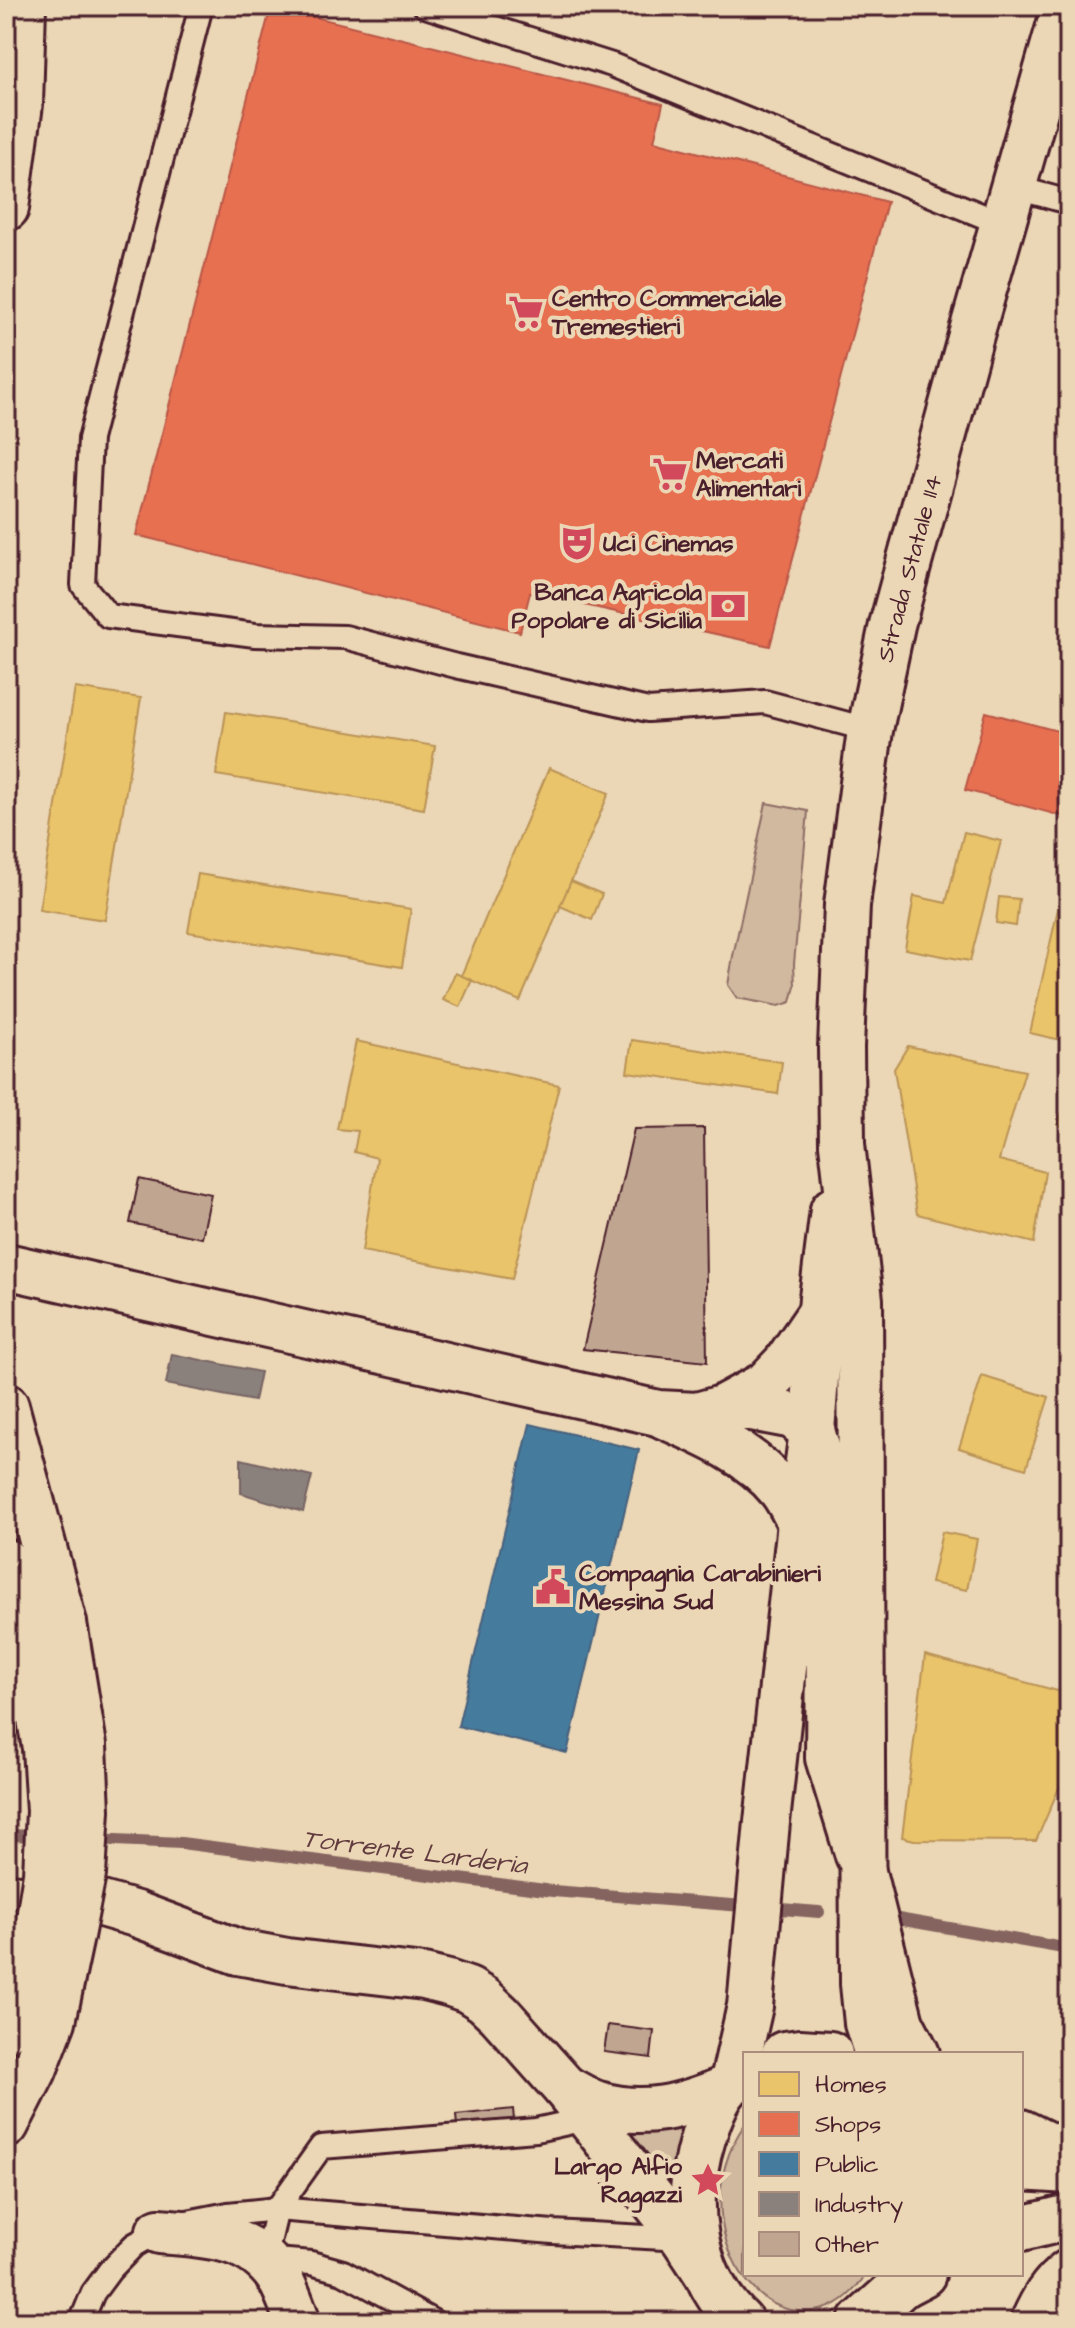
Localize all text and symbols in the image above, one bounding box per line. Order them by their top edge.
place label: Centro Commerciale Tremestieri [551,282,782,344]
supermarket icon: Centro Commerciale Tremestieri [507,293,545,331]
place label: Mercati Alimentari [696,444,802,506]
supermarket icon: Mercati Alimentari [651,455,689,493]
street label: Strada Statale 114 [869,471,951,666]
theatre icon: Uci Cinemas [558,524,596,562]
place label: Uci Cinemas [603,527,733,561]
place label: Banca Agricola Popolare di Sicilia [511,576,703,638]
bank icon: Banca Agricola Popolare di Sicilia [709,587,747,625]
place label: Compagnia Carabinieri Messina Sud [579,1557,821,1619]
public building icon: Compagnia Carabinieri Messina Sud [534,1568,572,1606]
water label: Torrente Larderia [300,1820,531,1884]
legend [743,2052,1023,2276]
text: Homes [815,2068,887,2102]
text: Shops [815,2108,881,2142]
text: Public [815,2148,879,2182]
place label: Largo Alfio Ragazzi [554,2150,682,2213]
place icon: Largo Alfio Ragazzi [689,2161,727,2199]
text: Industry [815,2188,903,2223]
text: Other [815,2228,879,2262]

